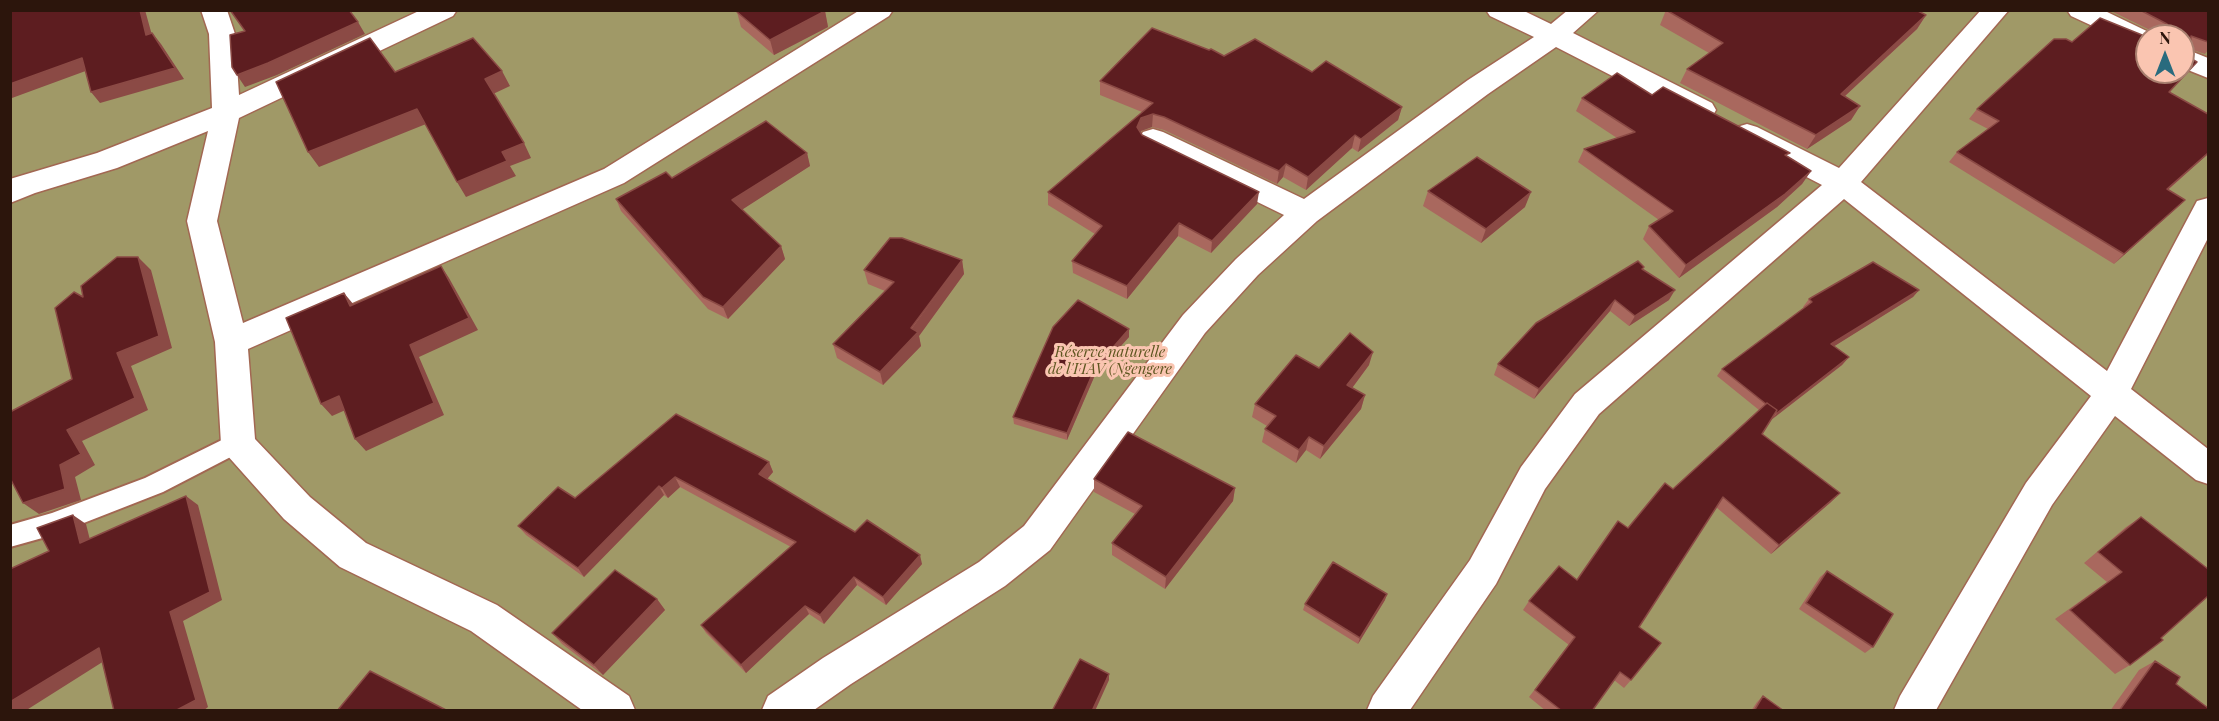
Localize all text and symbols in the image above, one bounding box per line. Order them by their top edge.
north arrow [2135,24,2195,84]
text: N [2159,27,2171,48]
park label: Réserve naturelle de l'ITAV (Ngengere [1048,343,1172,378]

